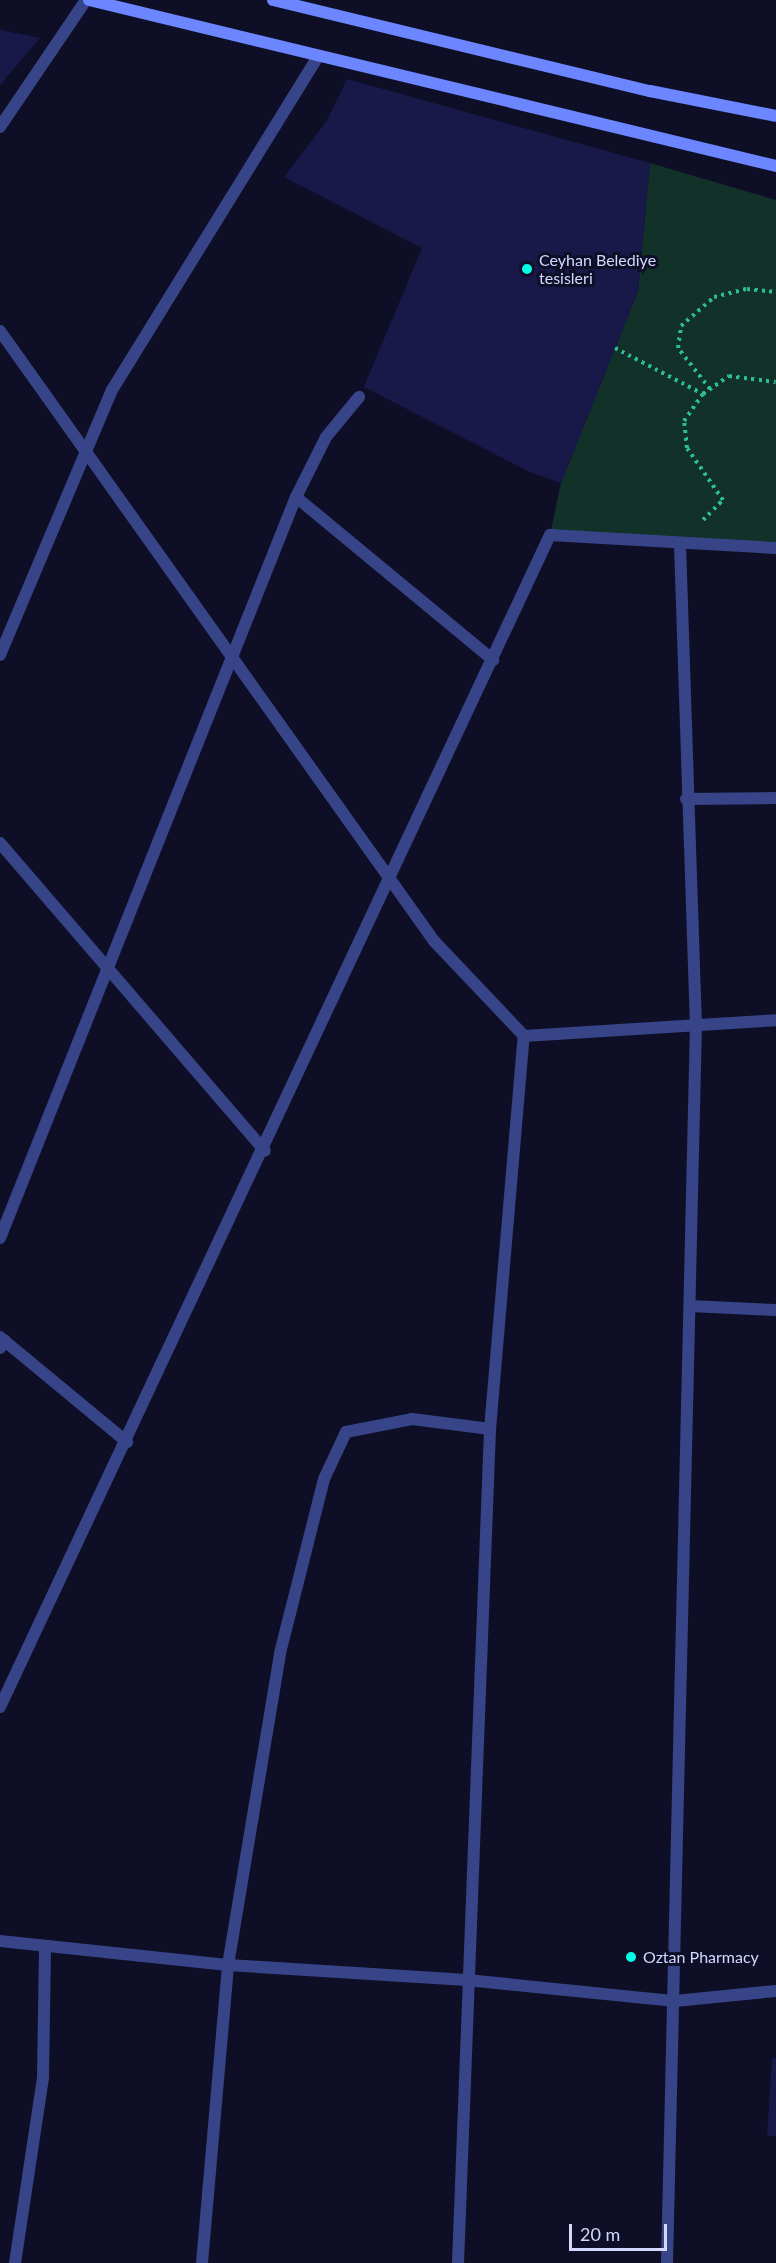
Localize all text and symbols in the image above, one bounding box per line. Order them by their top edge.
place label: Ceyhan Belediye tesisleri [539,250,656,288]
marker: Ceyhan Belediye tesisleri [520,262,534,276]
place label: Oztan Pharmacy [643,1947,759,1967]
marker: Oztan Pharmacy [624,1950,638,1964]
scale bar [572,2212,670,2250]
text: 20 m [580,2223,620,2245]

